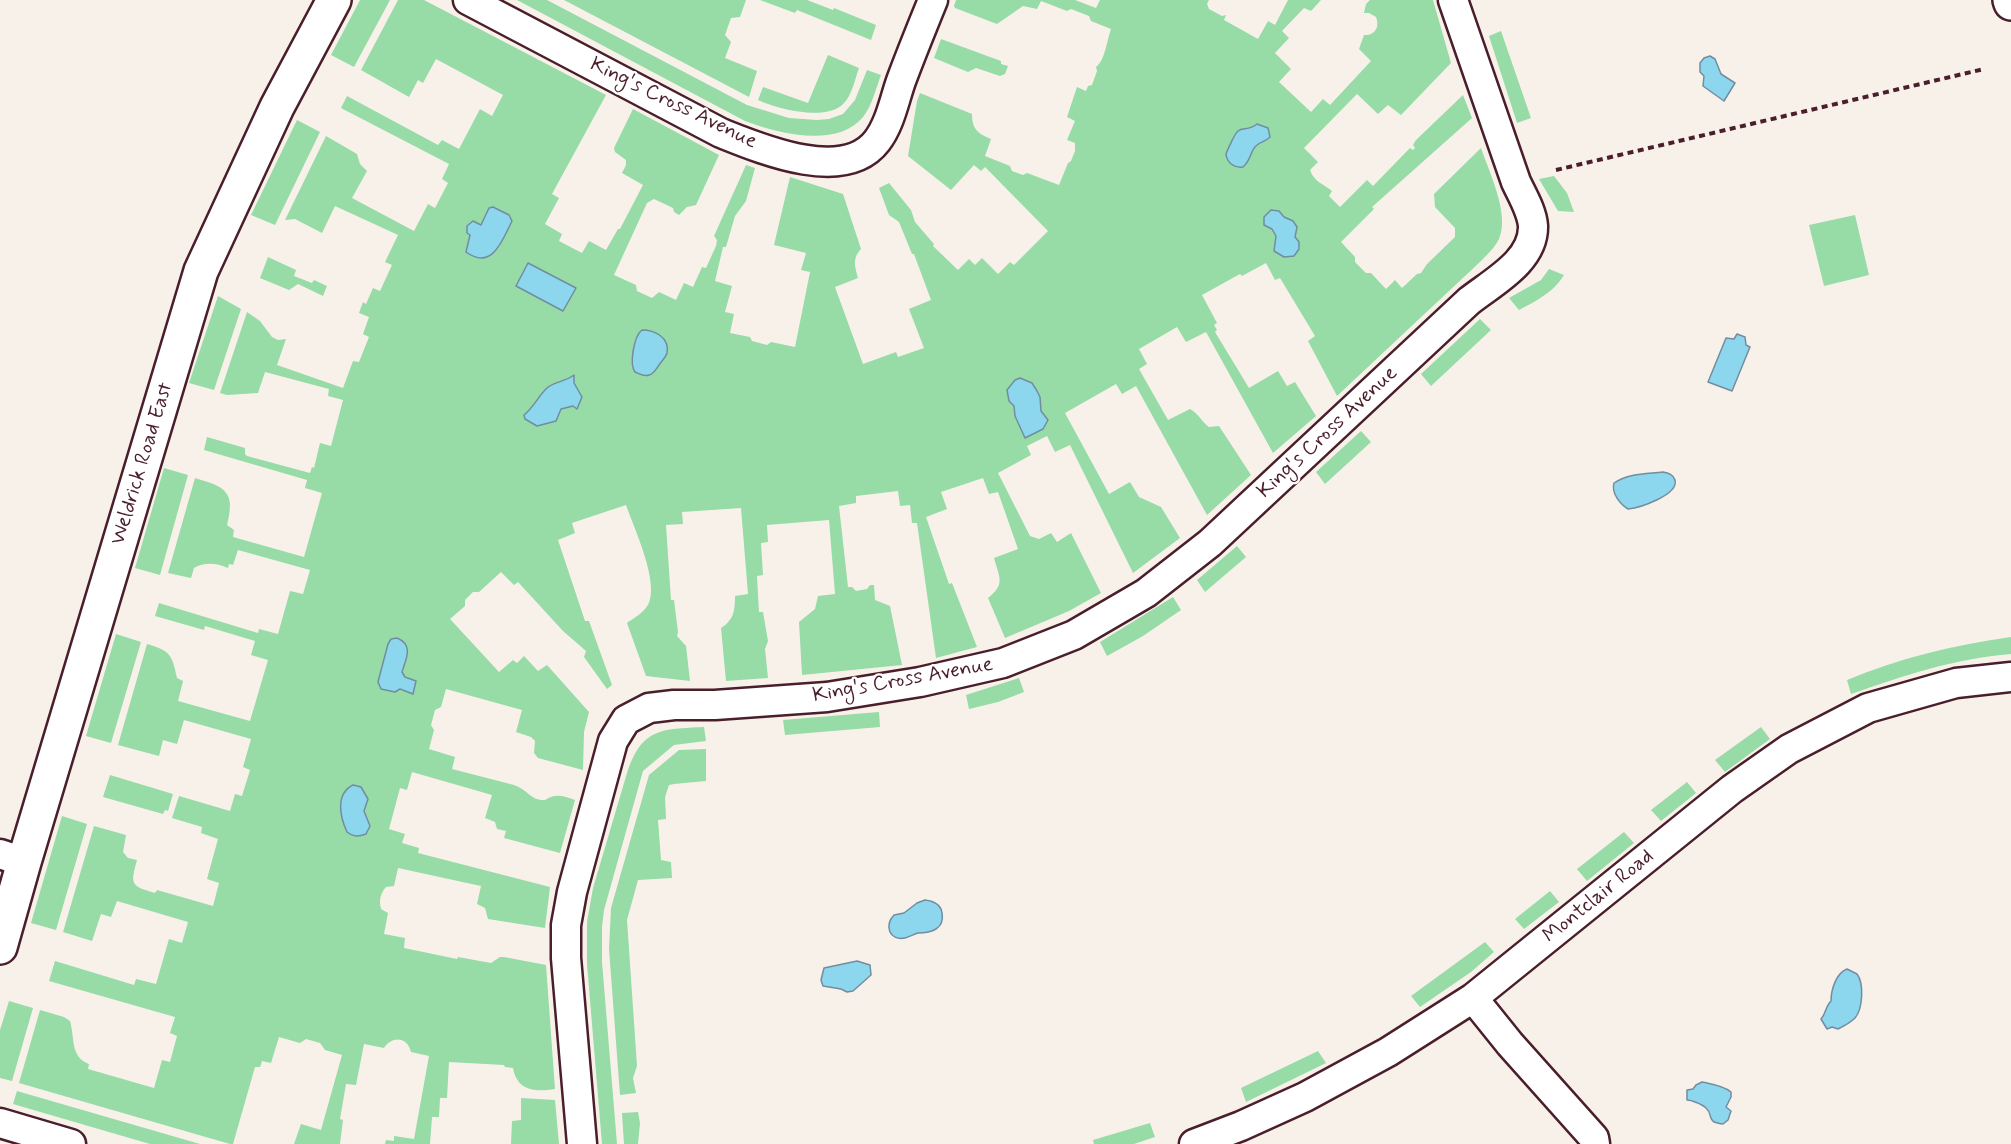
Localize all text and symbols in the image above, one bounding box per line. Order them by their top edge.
street label: King's Cross Avenue [585,53,761,155]
street label: King's Cross Avenue [1253,361,1403,505]
street label: Weldrick Road East [106,380,180,548]
street label: King's Cross Avenue [811,653,995,709]
street label: Montclair Road [1539,845,1659,949]

